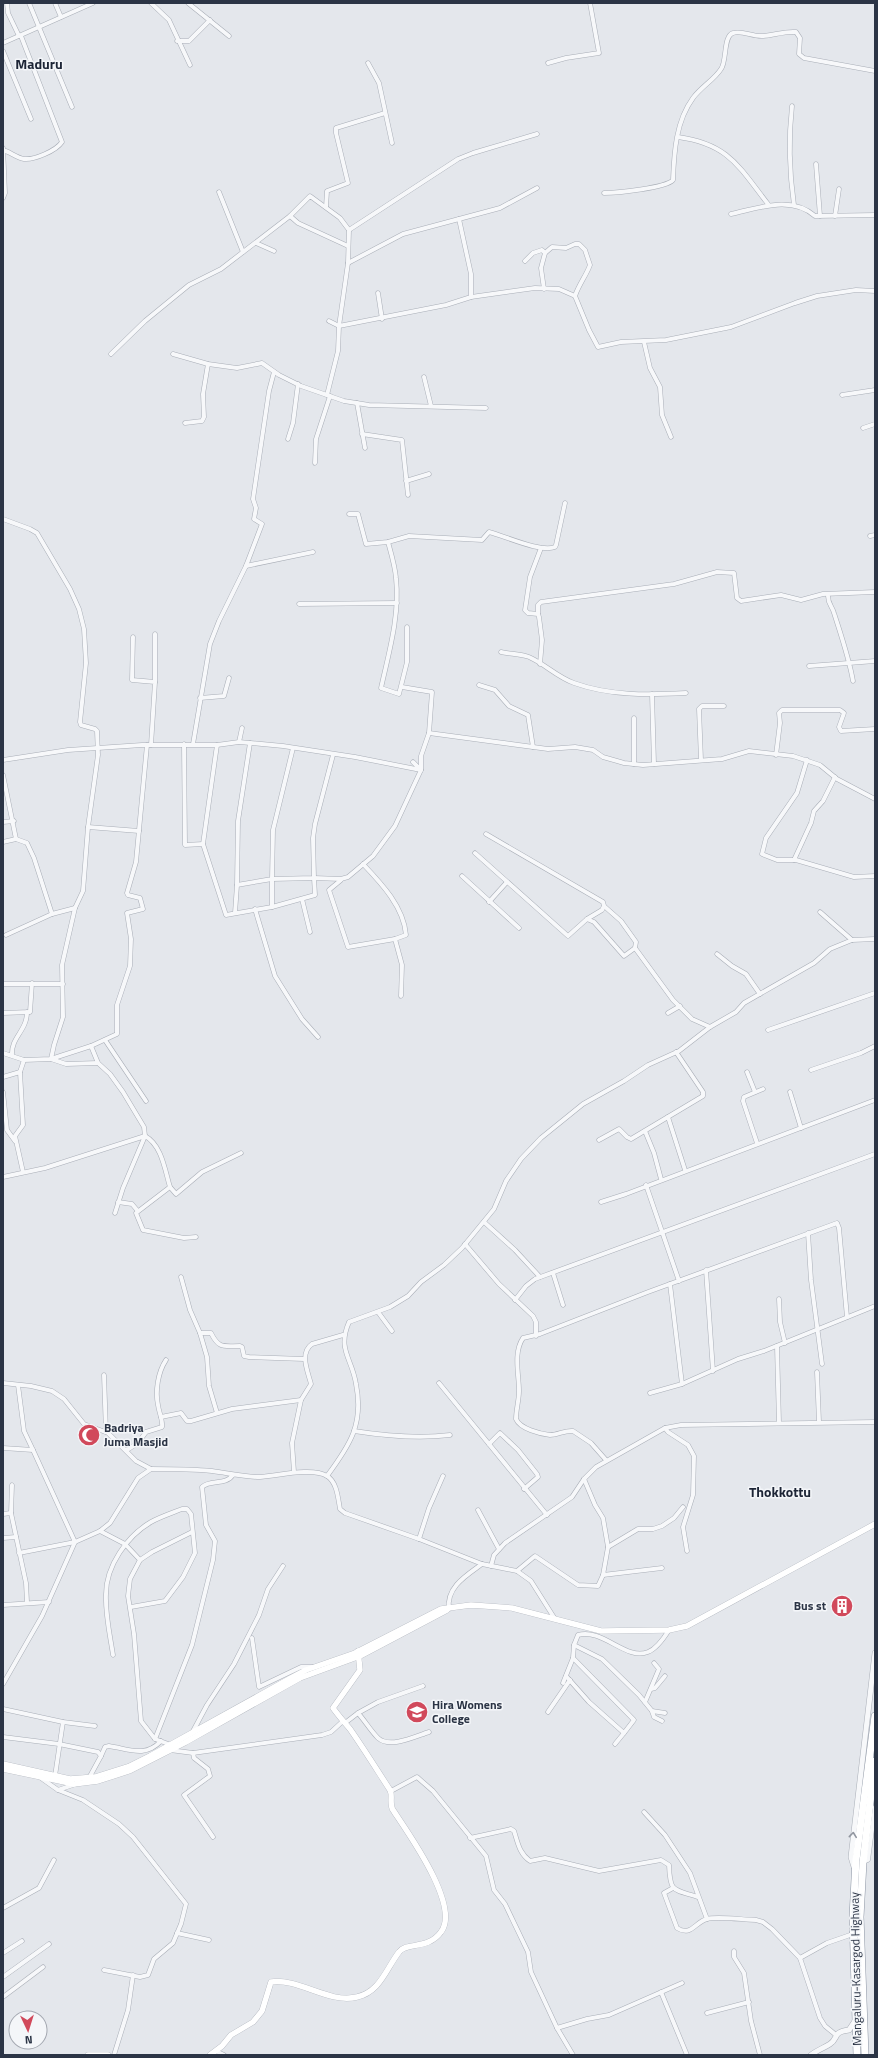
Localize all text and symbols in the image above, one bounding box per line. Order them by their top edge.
district label: Maduru [15,53,63,74]
place label: Badriya Juma Masjid [104,1418,168,1451]
mosque icon: Badriya Juma Masjid [76,1422,102,1448]
district label: Thokkottu [749,1481,811,1502]
building icon: Bus st [829,1593,855,1619]
place label: Bus st [794,1596,827,1615]
place label: Hira Womens College [432,1695,503,1728]
school or university icon: Hira Womens College [404,1699,430,1725]
one-way arrow [848,1832,857,1839]
street label: Mangaluru-Kasargod Highway [845,1892,866,2046]
north arrow [8,2010,48,2050]
text: N [24,2032,33,2048]

